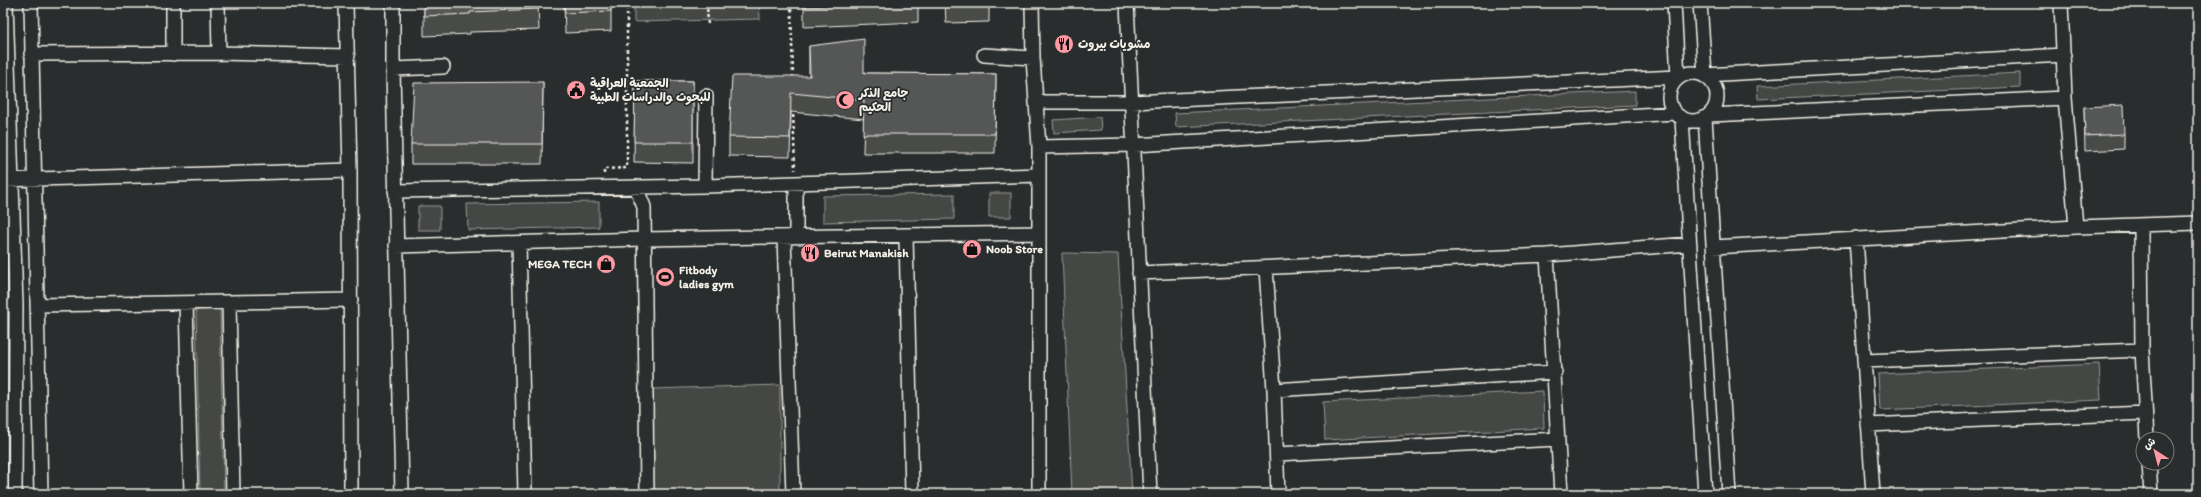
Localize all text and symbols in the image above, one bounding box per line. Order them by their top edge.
restaurant icon: مشويات بيروت [1053,33,1075,55]
place label: مشويات بيروت [1078,37,1151,52]
place label: الجمعية العراقية للبحوث والدراسات الطبية [590,76,711,105]
public building icon: الجمعية العراقية للبحوث والدراسات الطبية [565,79,587,101]
place label: جامع الذكر الحكيم [858,86,908,116]
mosque icon: جامع الذكر الحكيم [834,89,856,111]
shop icon: Noob Store [961,238,983,260]
restaurant icon: Beirut Manakish [799,242,821,264]
place label: Noob Store [986,242,1043,256]
place label: Beirut Manakish [824,246,909,260]
shop icon: MEGA TECH [595,253,617,275]
place label: MEGA TECH [528,257,592,271]
place label: Fitbody ladies gym [679,263,735,292]
sports icon: Fitbody ladies gym [654,266,676,288]
north arrow [2135,431,2175,471]
text: ش [2141,434,2158,452]

